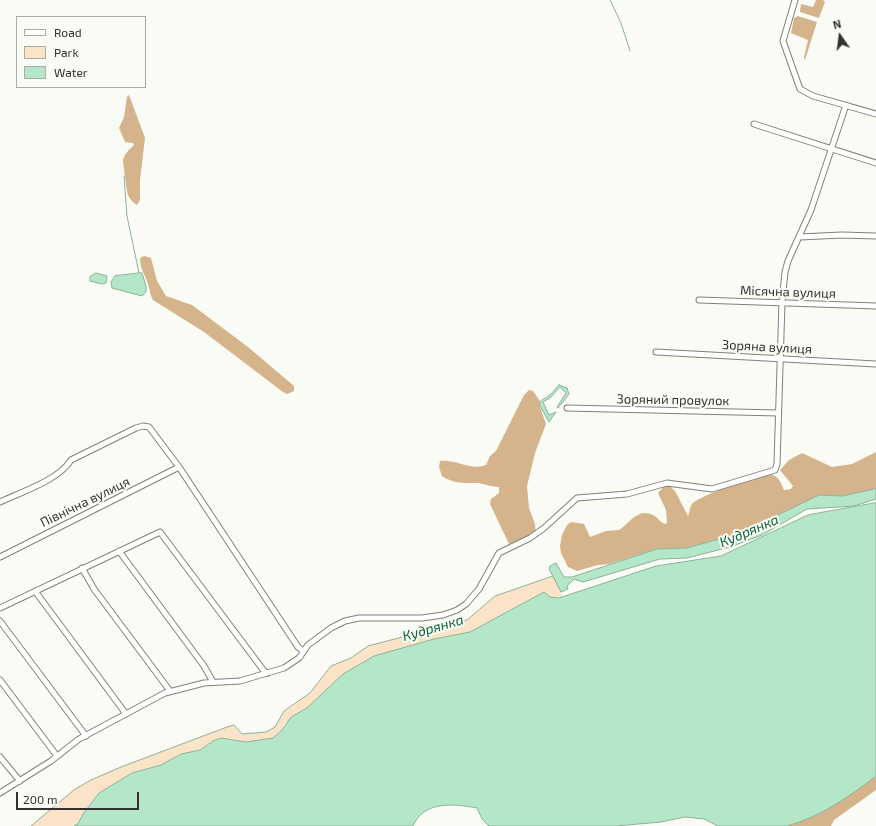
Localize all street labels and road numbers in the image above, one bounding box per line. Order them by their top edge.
street label: Місячна вулиця [740,283,836,301]
street label: Зоряна вулиця [722,337,812,357]
street label: Зоряний провулок [617,391,729,409]
street label: Північна вулиця [38,474,132,530]

